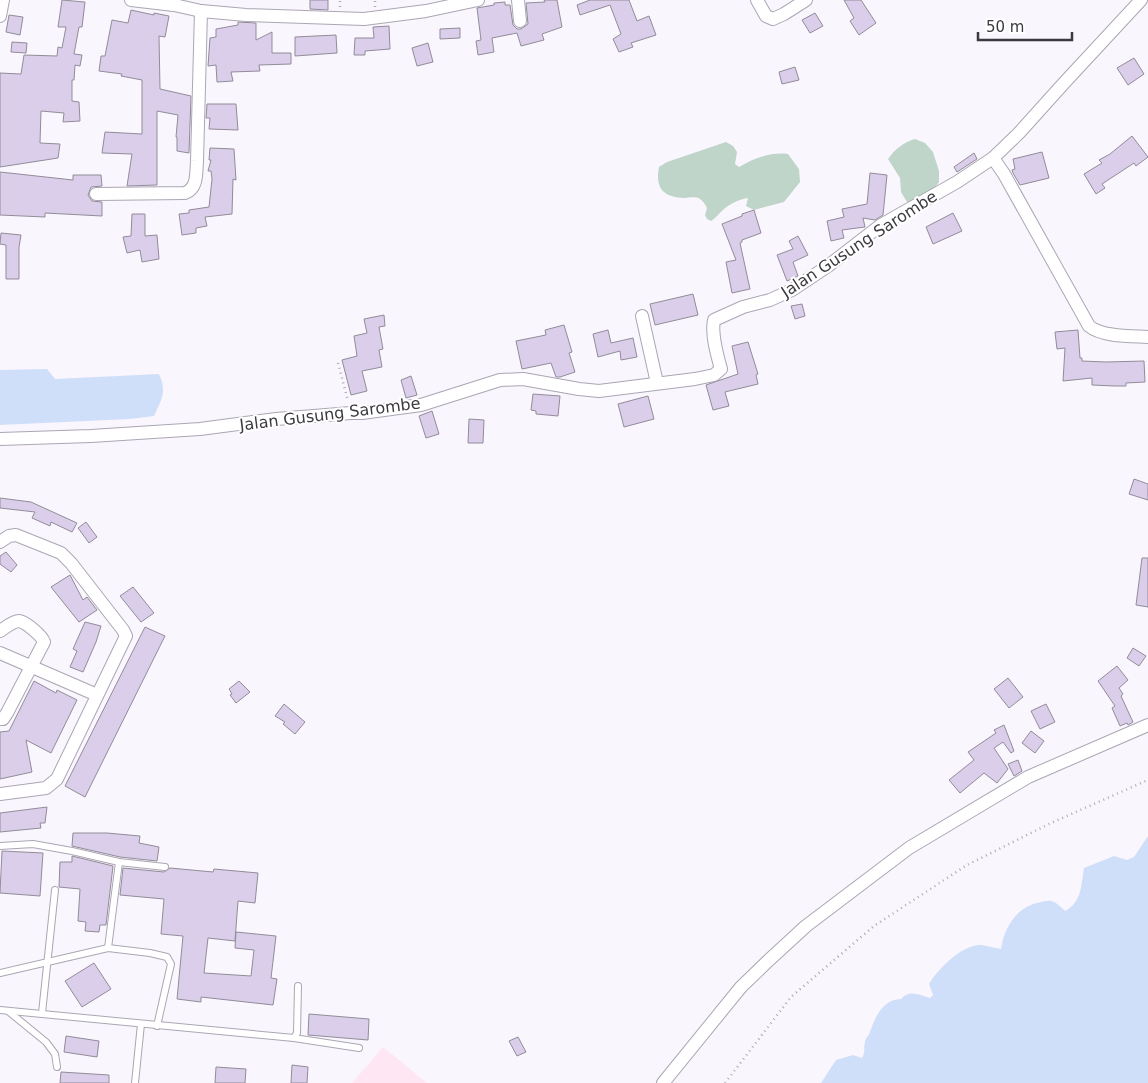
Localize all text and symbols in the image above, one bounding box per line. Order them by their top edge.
scale bar [978,10,1072,42]
text: 50 m [986,18,1024,36]
street label: Jalan Gusung Sarombe [777,186,940,302]
street label: Jalan Gusung Sarombe [238,393,421,435]

